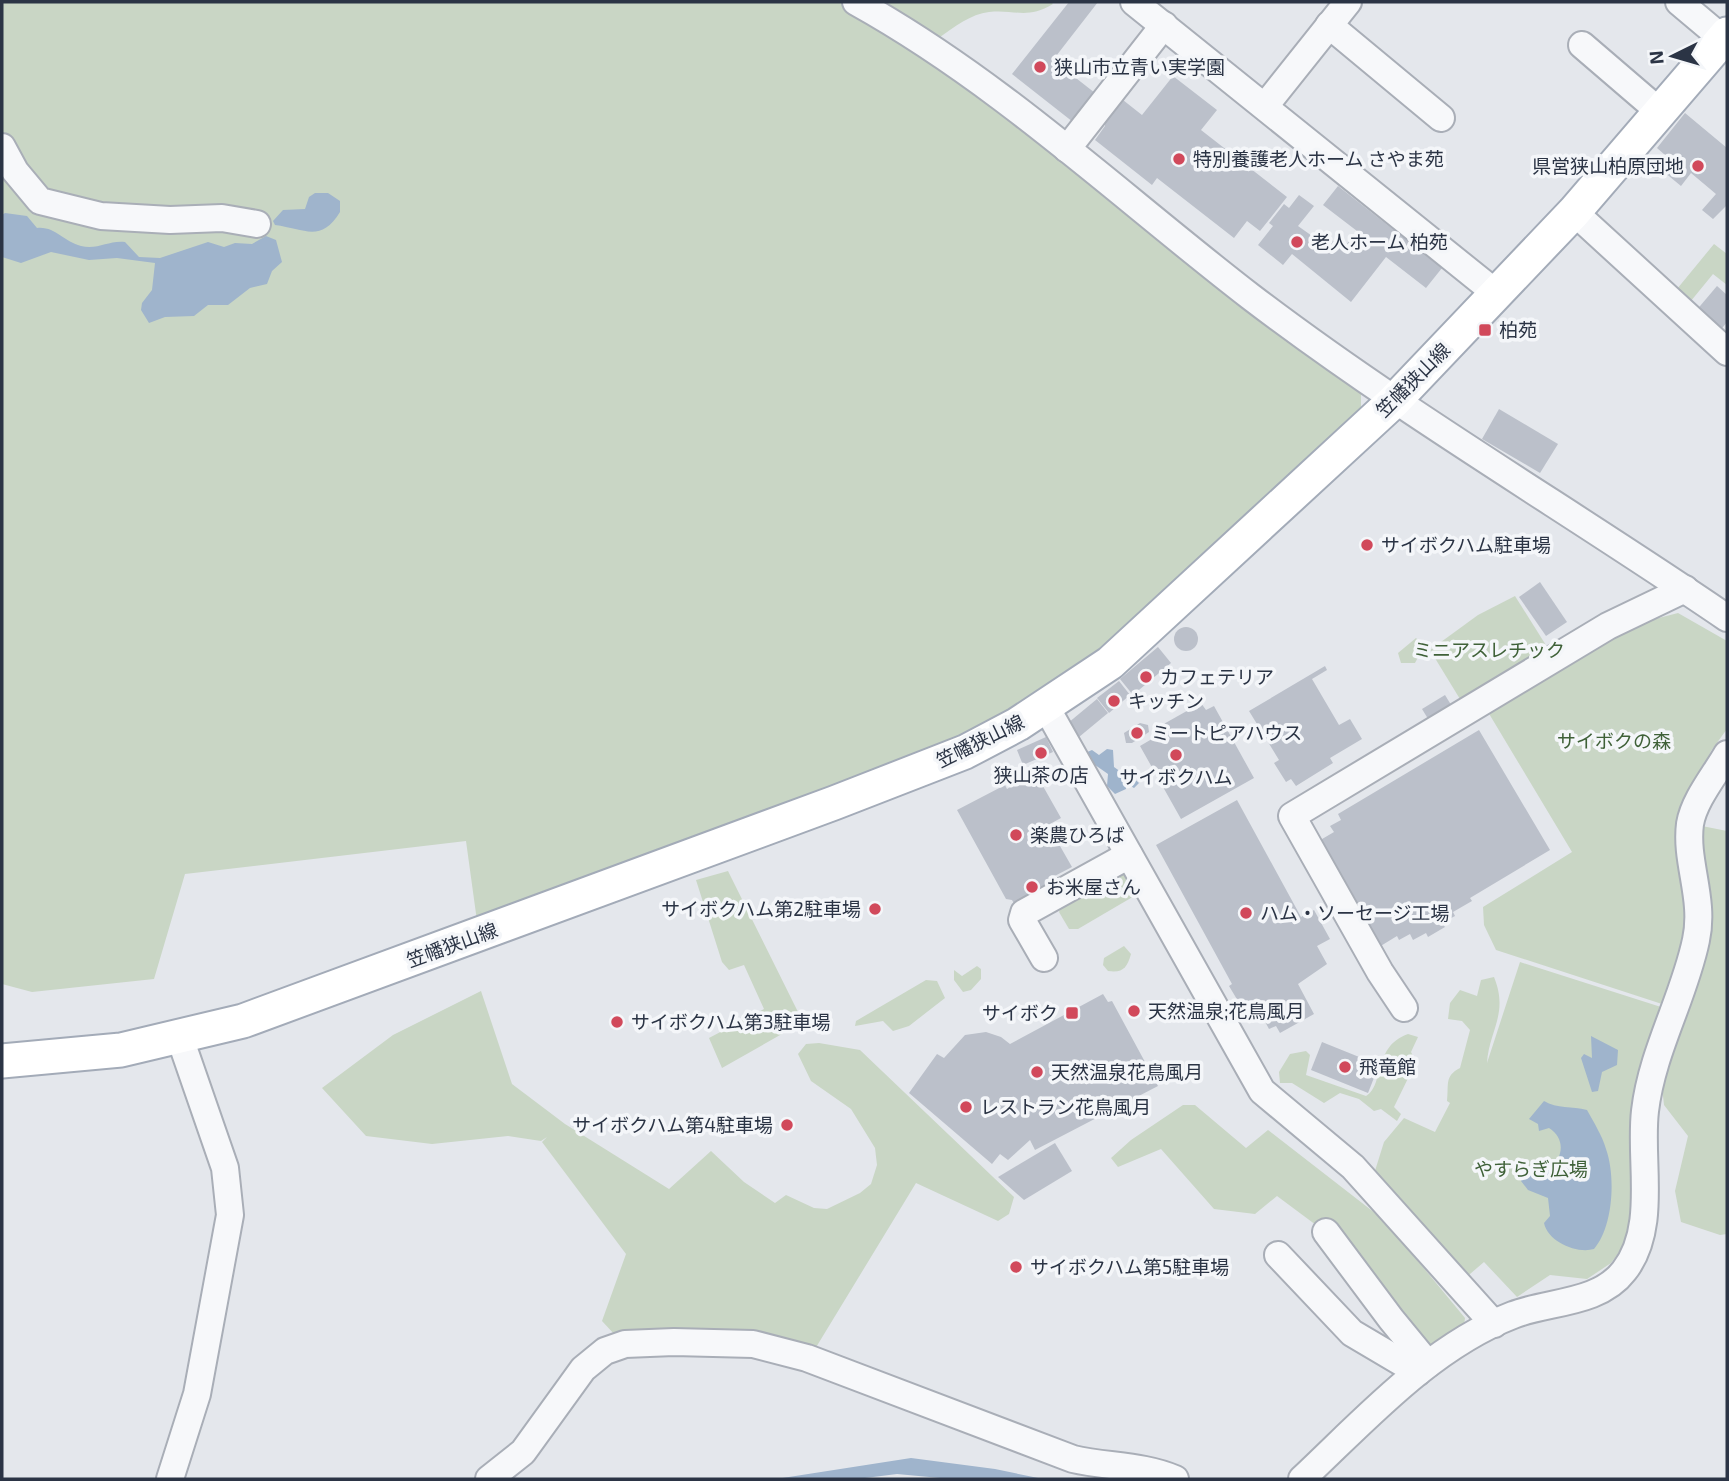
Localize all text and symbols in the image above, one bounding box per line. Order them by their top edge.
north arrow [1638,21,1708,91]
text: N [1644,50,1668,65]
place label: 狭山市立青い実学園 [1054,55,1225,78]
marker: 狭山市立青い実学園 [1032,59,1048,75]
place label: 特別養護老人ホーム さやま苑 [1193,147,1444,170]
marker: 特別養護老人ホーム さやま苑 [1171,151,1187,167]
place label: 県営狭山柏原団地 [1532,154,1684,177]
marker: 県営狭山柏原団地 [1690,158,1706,174]
place label: 老人ホーム 柏苑 [1311,230,1448,253]
marker: 老人ホーム 柏苑 [1289,234,1305,250]
place label: 柏苑 [1499,318,1537,341]
marker: 柏苑 [1477,322,1493,338]
street label: 笠幡狭山線 [1371,338,1454,421]
place label: サイボクハム駐車場 [1381,533,1551,556]
marker: サイボクハム駐車場 [1359,537,1375,553]
park label: ミニアスレチック [1413,638,1565,661]
place label: カフェテリア [1160,665,1274,688]
marker: カフェテリア [1138,669,1154,685]
place label: キッチン [1128,689,1204,712]
marker: キッチン [1106,693,1122,709]
street label: 笠幡狭山線 [932,709,1028,772]
place label: ミートピアハウス [1151,721,1302,744]
marker: ミートピアハウス [1129,725,1145,741]
park label: サイボクの森 [1557,729,1671,752]
marker: 狭山茶の店 [1033,745,1049,761]
marker: サイボクハム [1168,747,1184,763]
place label: 狭山茶の店 [993,763,1089,786]
place label: サイボクハム [1119,765,1233,788]
place label: 楽農ひろば [1030,823,1125,846]
marker: 楽農ひろば [1008,827,1024,843]
place label: お米屋さん [1046,875,1141,898]
marker: お米屋さん [1024,879,1040,895]
place label: サイボクハム第2駐車場 [661,897,861,920]
marker: サイボクハム第2駐車場 [867,901,883,917]
place label: ハム・ソーセージ工場 [1260,901,1450,924]
marker: ハム・ソーセージ工場 [1238,905,1254,921]
street label: 笠幡狭山線 [403,917,500,972]
place label: 天然温泉;花鳥風月 [1148,999,1305,1022]
place label: サイボク [982,1001,1058,1024]
marker: 天然温泉;花鳥風月 [1126,1003,1142,1019]
marker: サイボク [1064,1005,1080,1021]
place label: サイボクハム第3駐車場 [631,1010,831,1033]
marker: サイボクハム第3駐車場 [609,1014,625,1030]
place label: 飛竜館 [1359,1055,1416,1078]
marker: 飛竜館 [1337,1059,1353,1075]
place label: 天然温泉花鳥風月 [1051,1060,1203,1083]
marker: 天然温泉花鳥風月 [1029,1064,1045,1080]
place label: レストラン花鳥風月 [980,1095,1151,1118]
marker: レストラン花鳥風月 [958,1099,974,1115]
place label: サイボクハム第4駐車場 [572,1113,773,1136]
marker: サイボクハム第4駐車場 [779,1117,795,1133]
park label: やすらぎ広場 [1474,1157,1588,1180]
place label: サイボクハム第5駐車場 [1030,1255,1229,1278]
marker: サイボクハム第5駐車場 [1008,1259,1024,1275]

